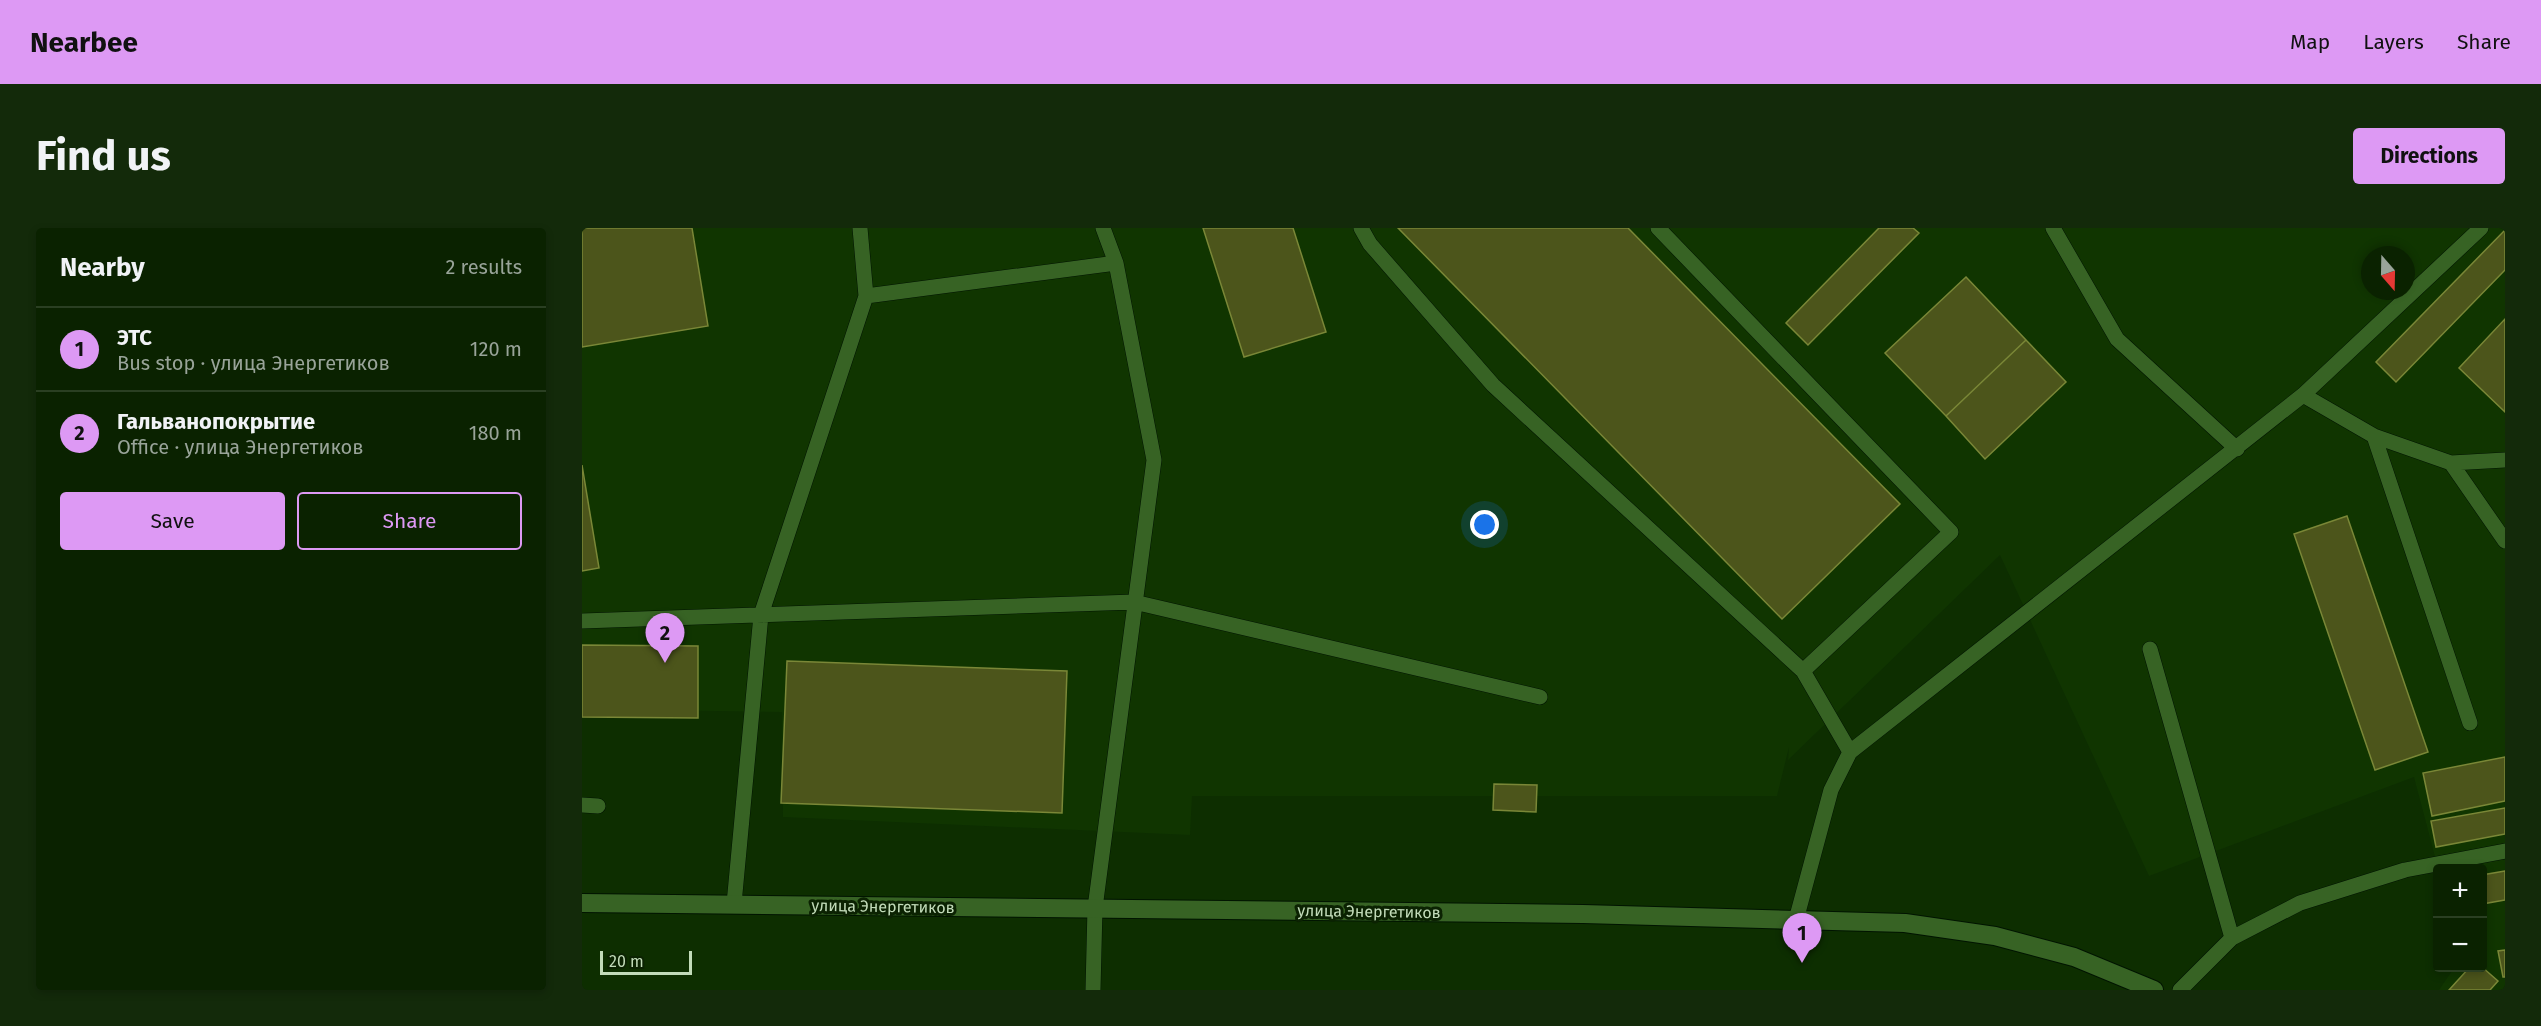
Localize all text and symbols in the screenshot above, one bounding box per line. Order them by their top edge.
text: Nearbee [30,26,138,59]
text: Map [2290,29,2330,55]
text: Layers [2363,29,2424,55]
text: Share [2457,29,2511,55]
button: Directions [2353,128,2505,184]
text: Find us [36,131,171,181]
north arrow [2361,246,2415,300]
text: Nearby [60,252,145,283]
text: 2 results [445,255,522,279]
text: ЭТС [117,324,152,351]
text: 1 [75,337,84,361]
text: 120 m [470,337,522,361]
text: Bus stop · улица Энергетиков [117,351,390,375]
text: Гальванопокрытие [117,408,315,435]
text: 2 [74,421,85,445]
text: 180 m [469,421,522,445]
text: Office · улица Энергетиков [117,435,364,459]
button: Save [60,492,285,550]
button: Share [297,492,522,550]
your location [1470,510,1499,539]
pin: 2 [646,614,685,663]
map controls [2433,864,2487,972]
button: + [2433,864,2487,918]
street label: улица Энергетиков [811,896,955,917]
street label: улица Энергетиков [1297,901,1441,922]
pin: 1 [1782,914,1822,963]
button: − [2433,918,2487,972]
scale bar [600,948,692,976]
text: 20 m [609,952,644,971]

